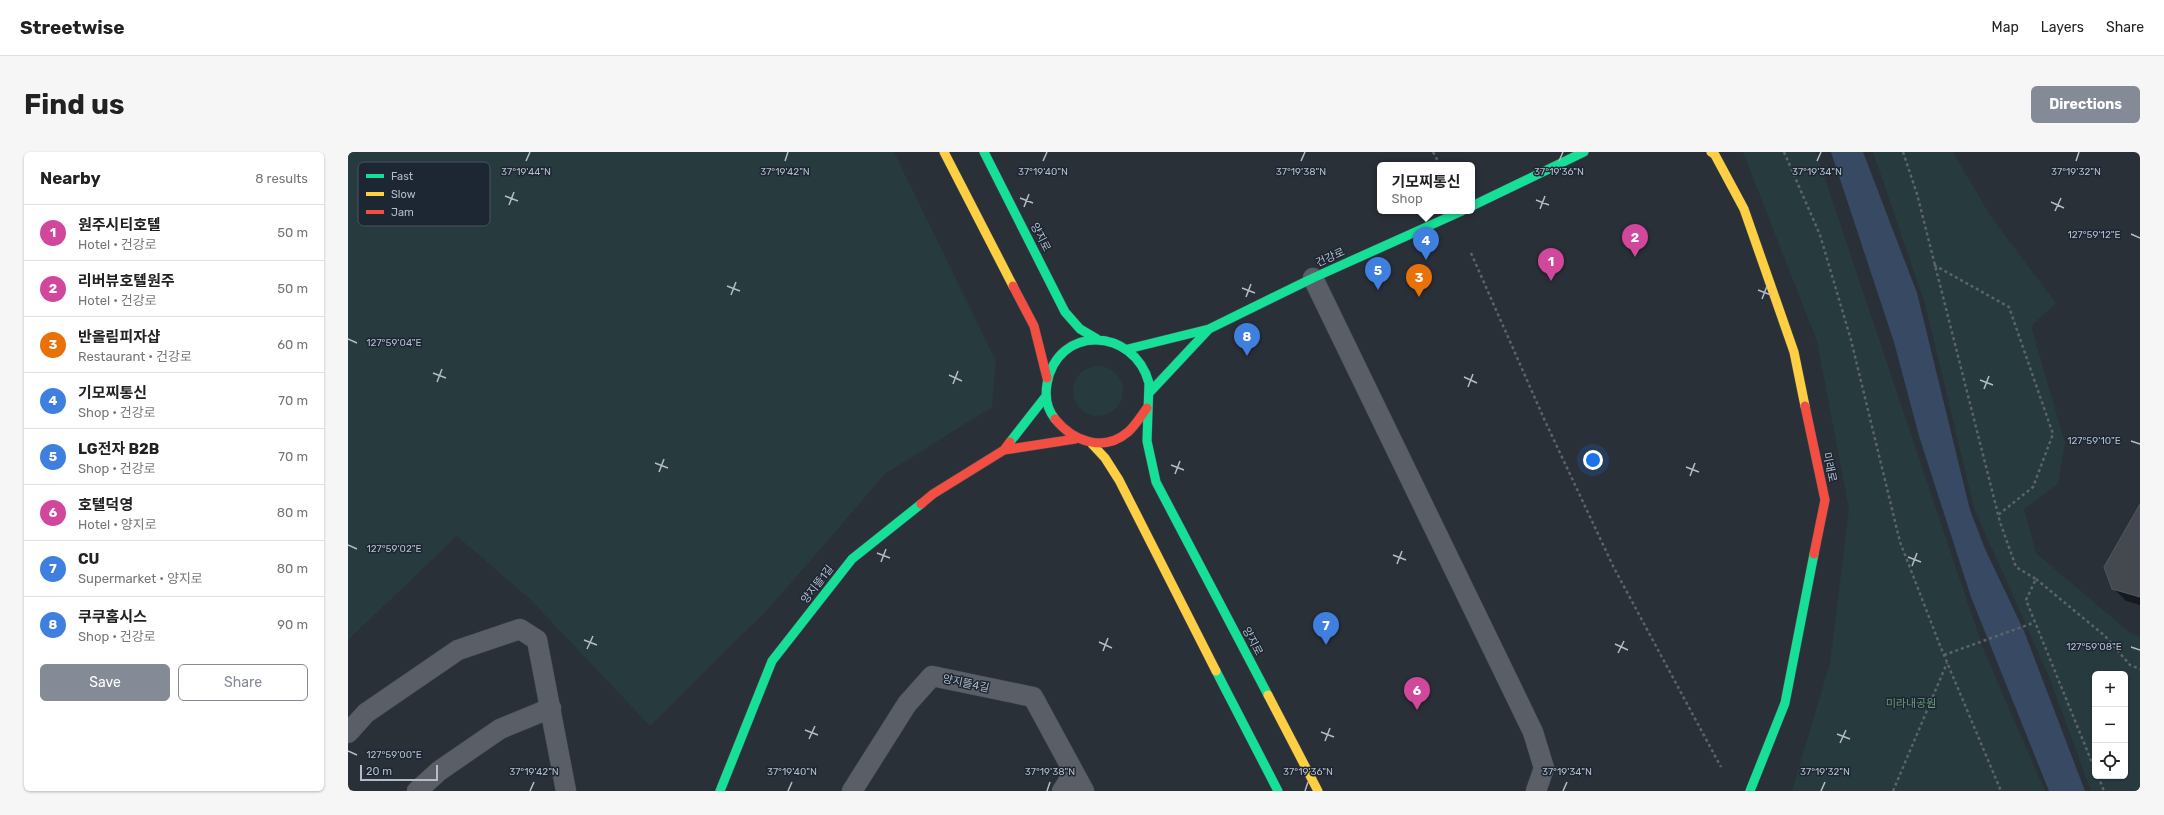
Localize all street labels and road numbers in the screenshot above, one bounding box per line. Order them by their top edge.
street label: 양지로 [1028,221,1053,254]
street label: 건강로 [1314,245,1347,270]
street label: 미래로 [1820,451,1839,483]
street label: 양지뜰1길 [798,562,836,606]
street label: 양지로 [1240,625,1265,658]
street label: 양지뜰4길 [941,672,990,695]

